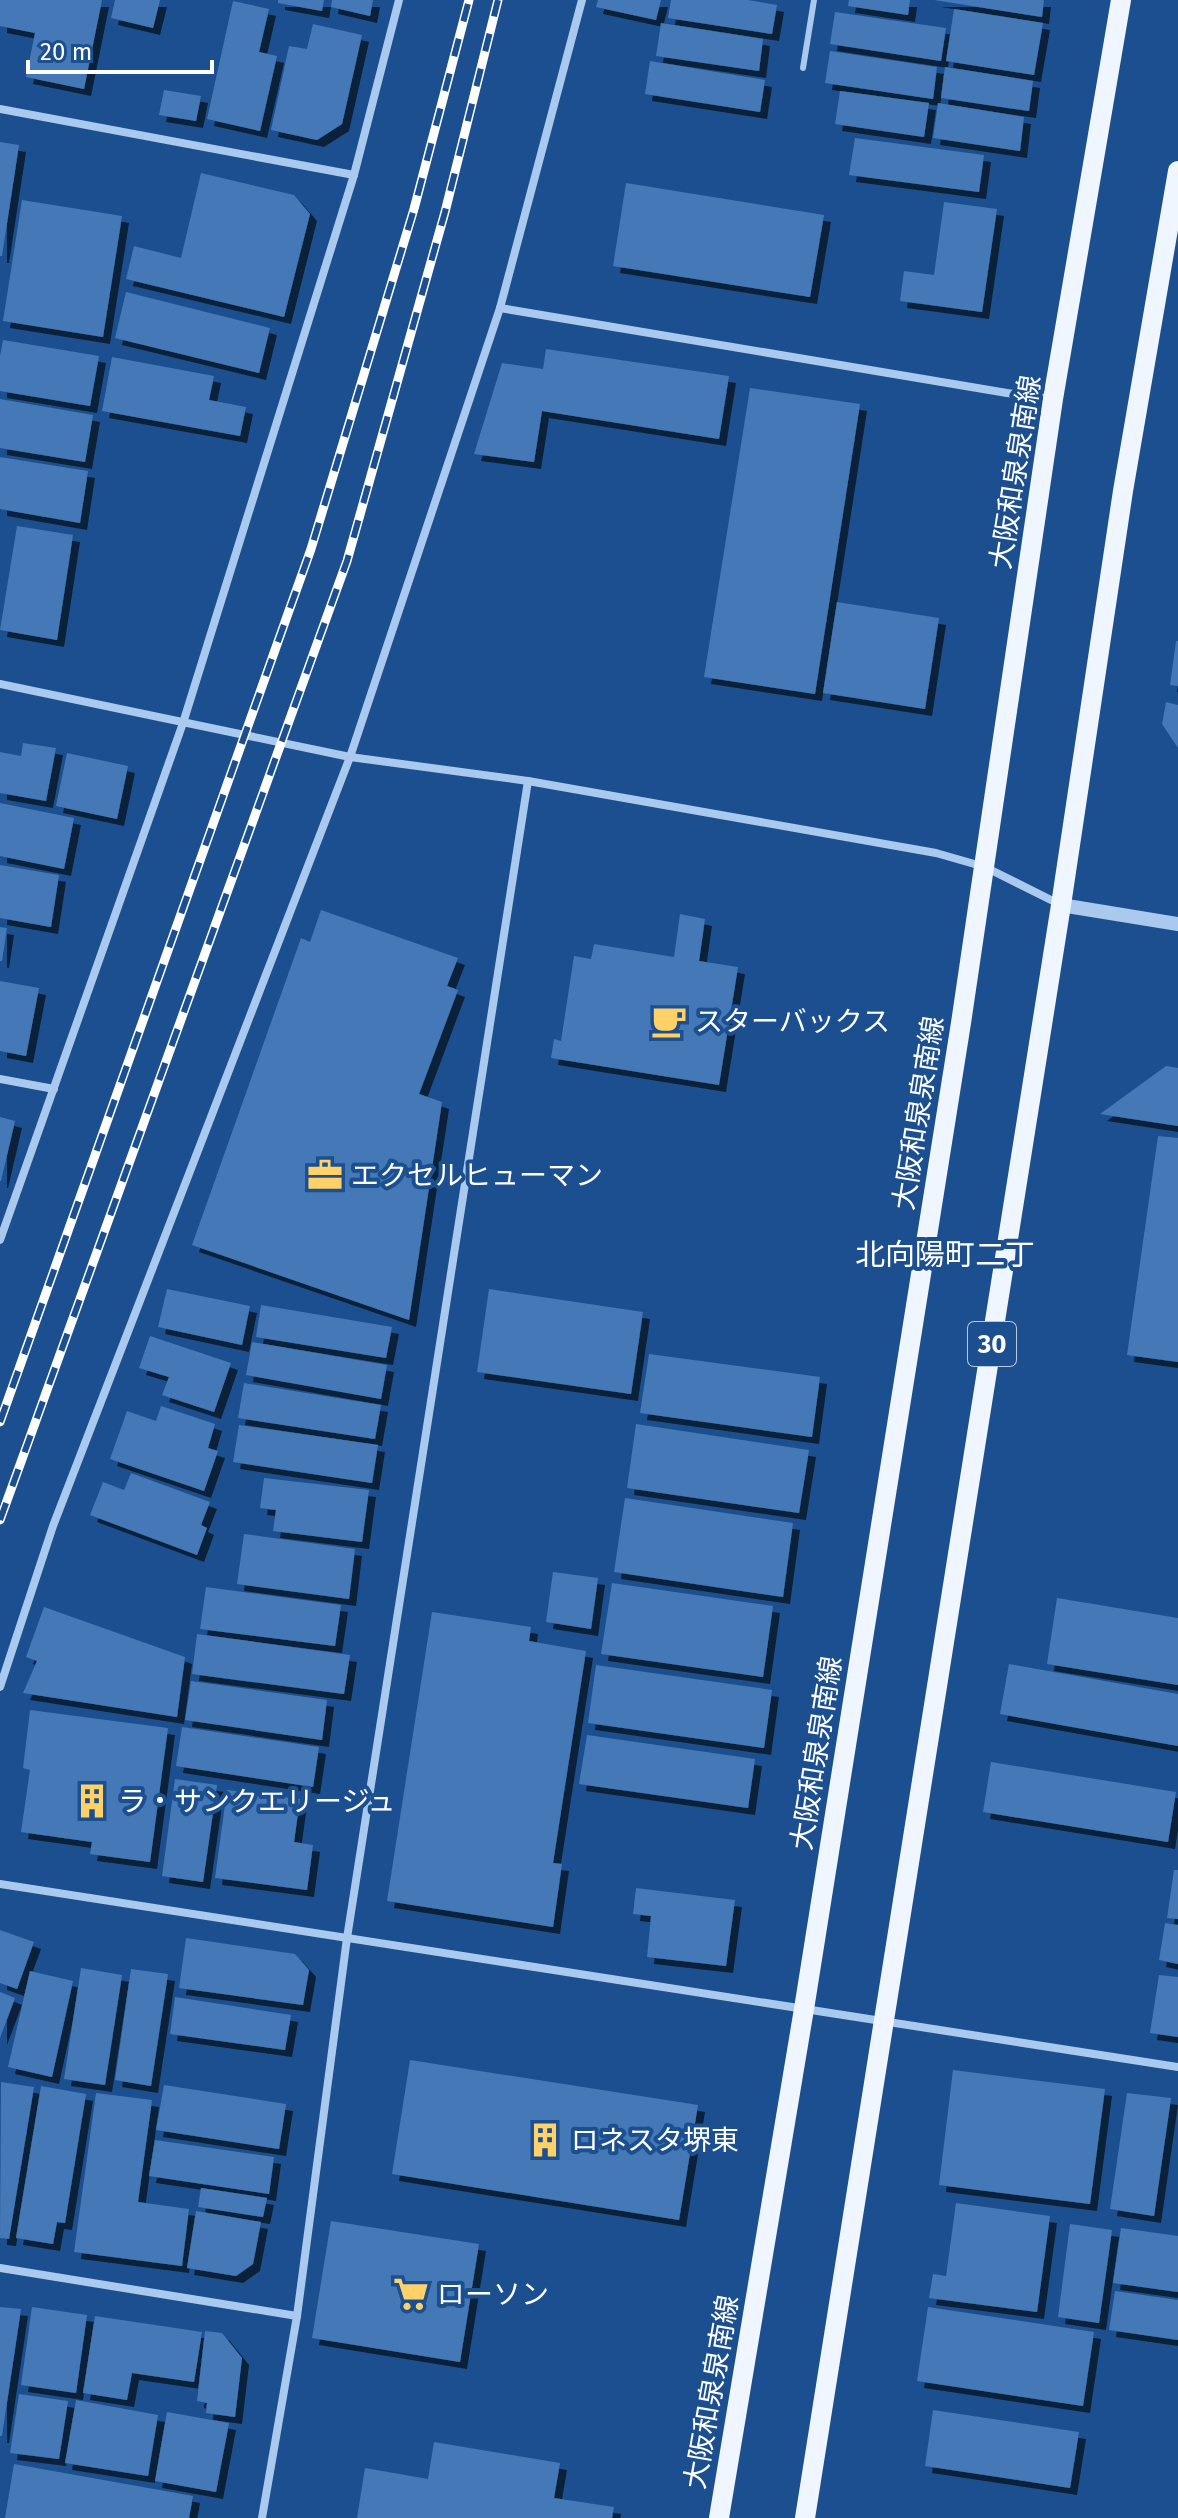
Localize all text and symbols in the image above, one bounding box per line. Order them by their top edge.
scale bar [28,24,212,74]
text: 20 m [40,38,92,66]
street label: 大阪和泉泉南線 [984,373,1047,571]
cafe icon: スターバックス [650,1002,688,1040]
place label: スターバックス [695,1005,890,1038]
street label: 大阪和泉泉南線 [887,1014,950,1212]
office icon: エクセルヒューマン [306,1156,344,1194]
place label: エクセルヒューマン [351,1159,603,1192]
district label: 北向陽町二丁 [855,1237,1035,1273]
road number: 30 [968,1322,1016,1366]
street label: 大阪和泉泉南線 [785,1654,848,1852]
building icon: ラ・サンクエリージュ [73,1782,111,1820]
place label: ラ・サンクエリージュ [118,1785,395,1818]
building icon: ロネスタ堺東 [526,2121,564,2159]
place label: ロネスタ堺東 [571,2124,739,2157]
supermarket icon: ローソン [392,2275,430,2313]
place label: ローソン [437,2278,549,2311]
street label: 大阪和泉泉南線 [678,2293,745,2491]

